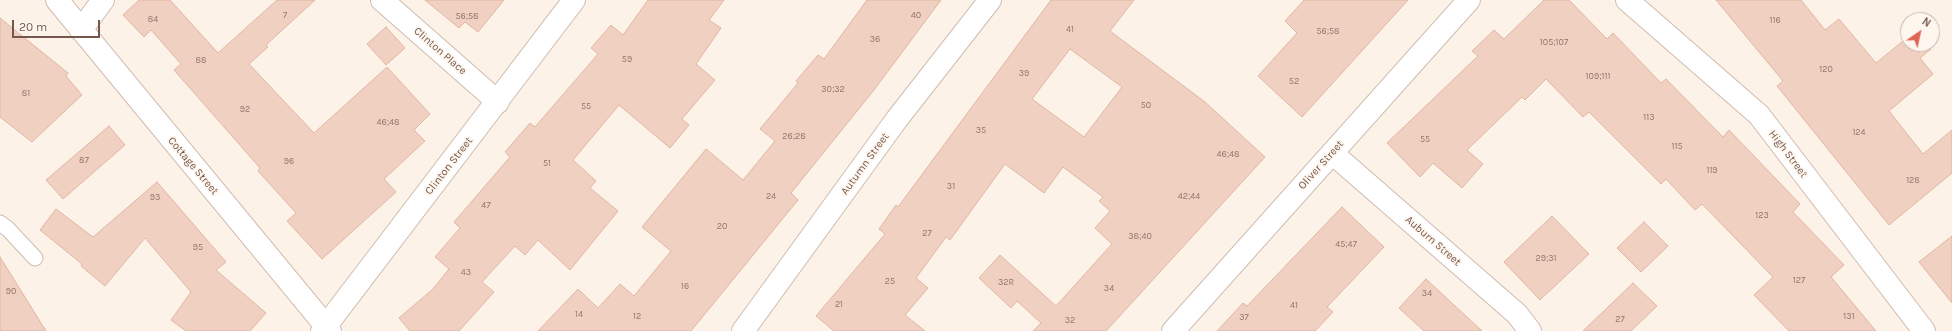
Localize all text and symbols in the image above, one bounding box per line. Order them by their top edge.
house number: 7 [283,10,287,20]
house number: 40 [911,10,921,20]
house number: 56;58 [455,11,479,21]
scale bar [14,12,102,38]
north arrow [1900,12,1940,52]
house number: 84 [148,14,158,24]
house number: 116 [1769,15,1781,25]
text: N [1920,15,1933,30]
text: 20 m [19,20,47,34]
street label: Clinton Place [411,24,469,78]
house number: 41 [1066,24,1074,34]
house number: 56;58 [1316,26,1340,36]
house number: 36 [870,34,880,44]
house number: 105;107 [1540,37,1568,47]
house number: 59 [622,54,632,64]
house number: 88 [195,55,207,65]
house number: 120 [1819,64,1833,74]
house number: 39 [1019,68,1029,78]
house number: 109;111 [1586,71,1610,81]
house number: 52 [1289,76,1299,86]
house number: 30;32 [821,84,845,94]
house number: 81 [22,88,30,98]
house number: 50 [1141,100,1151,110]
house number: 55 [581,101,591,111]
house number: 92 [240,104,250,114]
house number: 113 [1643,112,1655,122]
house number: 46;48 [376,117,400,127]
house number: 35 [976,125,986,135]
house number: 124 [1852,127,1866,137]
street label: High Street [1766,128,1810,180]
street label: Autumn Street [838,130,892,198]
house number: 26;28 [782,131,806,141]
street label: Cottage Street [165,134,221,198]
house number: 55 [1420,134,1430,144]
street label: Clinton Street [422,135,476,197]
street label: Oliver Street [1296,138,1346,192]
house number: 115 [1671,141,1683,151]
house number: 46;48 [1216,149,1240,159]
house number: 87 [79,155,89,165]
house number: 96 [284,156,294,166]
house number: 51 [543,158,551,168]
house number: 119 [1706,165,1718,175]
house number: 128 [1906,175,1920,185]
house number: 31 [947,181,955,191]
house number: 24 [766,191,776,201]
house number: 42;44 [1178,191,1200,201]
house number: 93 [150,192,160,202]
house number: 47 [481,200,491,210]
house number: 123 [1755,210,1769,220]
street label: Auburn Street [1402,213,1464,269]
house number: 20 [717,221,727,231]
house number: 27 [922,228,932,238]
house number: 38;40 [1128,231,1152,241]
house number: 45;47 [1335,239,1357,249]
house number: 95 [193,242,203,252]
house number: 29;31 [1535,253,1557,263]
house number: 43 [461,267,471,277]
house number: 127 [1793,275,1805,285]
house number: 25 [885,276,895,286]
house number: 32R [998,277,1014,287]
house number: 16 [681,281,689,291]
house number: 34 [1104,283,1114,293]
house number: 90 [6,286,16,296]
house number: 34 [1422,288,1432,298]
house number: 21 [835,299,843,309]
house number: 41 [1290,300,1298,310]
house number: 14 [575,309,583,319]
house number: 12 [633,311,641,321]
house number: 131 [1843,311,1855,321]
house number: 37 [1239,312,1249,322]
house number: 27 [1615,314,1625,324]
house number: 32 [1065,315,1075,325]

